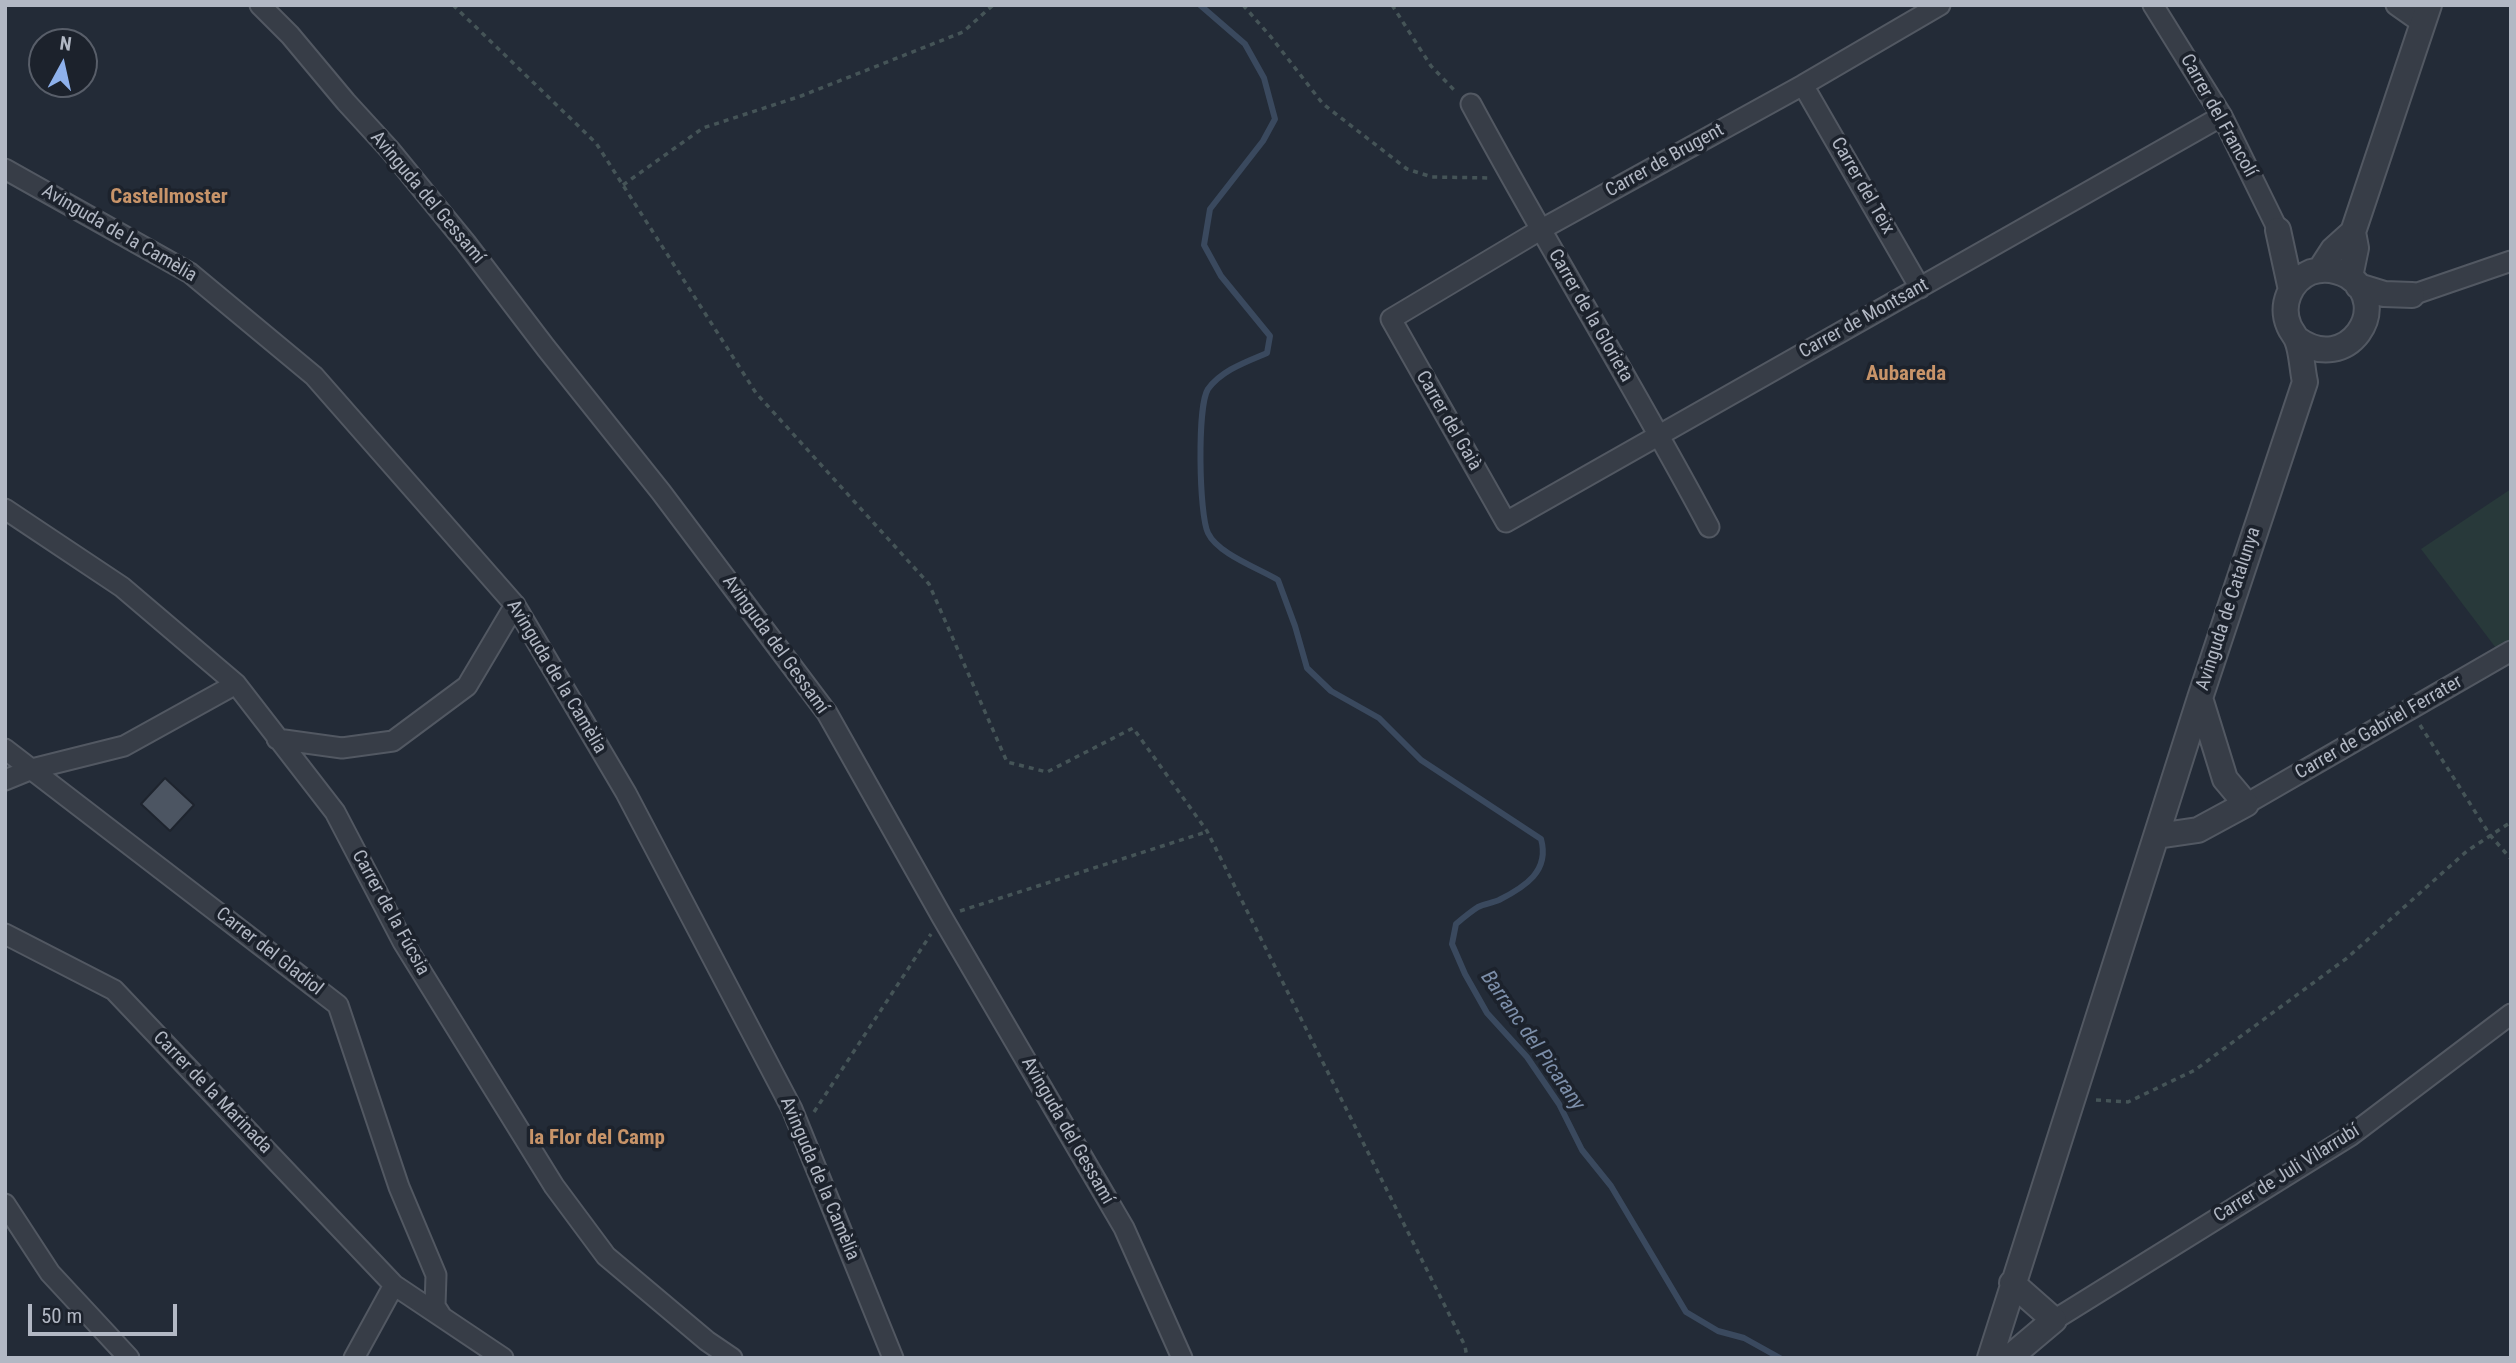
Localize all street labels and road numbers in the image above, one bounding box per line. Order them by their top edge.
street label: Carrer del Francolí [2175,50,2261,182]
street label: Carrer de Brugent [1602,119,1728,203]
street label: Avinguda del Gessamí [365,127,489,269]
street label: Carrer del Teix [1825,134,1899,238]
street label: Avinguda de la Camèlia [38,180,200,288]
street label: Carrer de la Glorieta [1543,245,1637,387]
street label: Carrer de Montsant [1795,274,1933,364]
street label: Carrer del Gaià [1410,367,1486,475]
street label: Avinguda de Catalunya [2192,524,2266,694]
street label: Avinguda del Gessamí [717,571,833,719]
street label: Avinguda de la Camèlia [501,596,611,758]
street label: Carrer de Gabriel Ferrater [2291,671,2467,785]
street label: Carrer de la Fúcsia [346,846,434,980]
street label: Carrer del Gladiol [211,903,327,1001]
street label: Carrer de la Marinada [148,1027,276,1159]
street label: Avinguda del Gessamí [1016,1053,1118,1209]
street label: Avinguda de la Camèlia [774,1094,864,1264]
street label: Carrer de Juli Vilarrubí [2210,1120,2364,1228]

